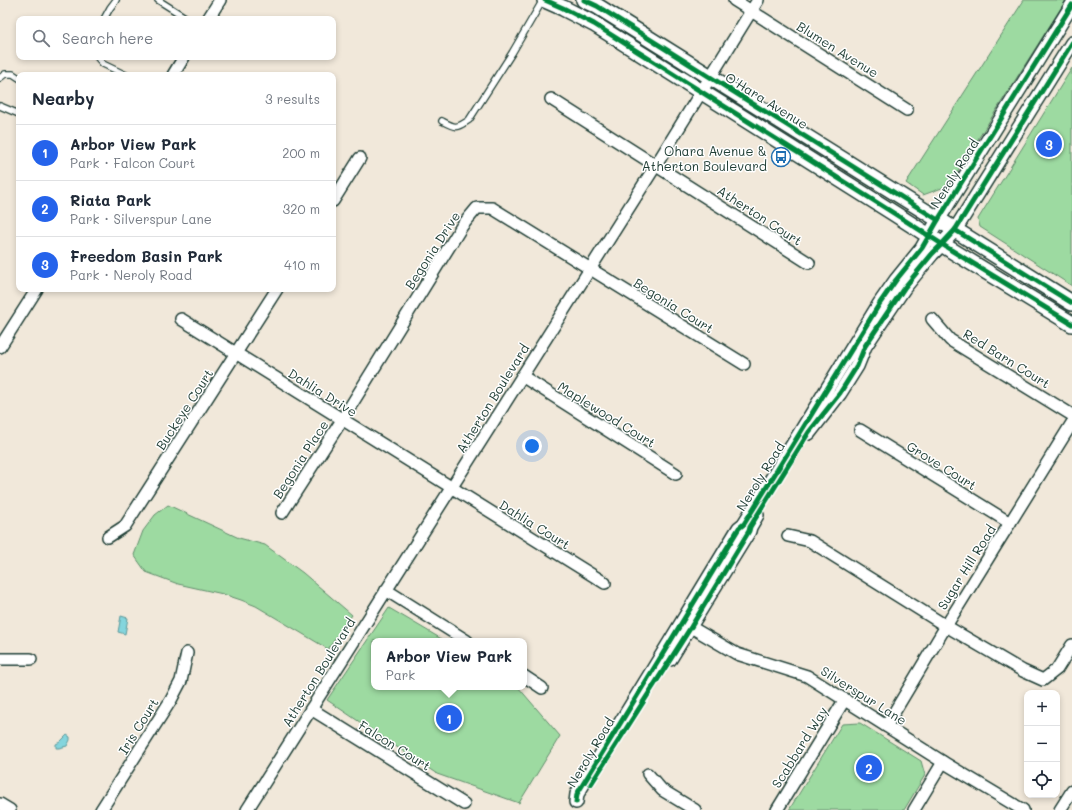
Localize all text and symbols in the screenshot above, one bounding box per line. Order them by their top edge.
search box [16,16,336,60]
street label: Blumen Avenue [794,17,882,81]
icon: search [30,27,52,49]
text: Search here [62,28,153,48]
street label: O'Hara Avenue [723,68,811,132]
text: Nearby [32,87,94,109]
text: 3 results [265,90,320,107]
pin: 3 [1036,129,1062,159]
text: Arbor View Park [70,134,196,154]
street label: Neroly Road [926,135,982,211]
place label: Ohara Avenue & Atherton Boulevard [642,142,767,174]
text: 1 [42,144,48,161]
text: 200 m [282,144,320,161]
bus stop icon: Ohara Avenue & Atherton Boulevard [770,146,792,168]
text: Park · Falcon Court [70,154,195,171]
street label: Atherton Court [714,181,806,249]
text: Riata Park [70,190,151,210]
text: 2 [41,200,49,217]
text: 320 m [283,200,320,217]
street label: Begonia Drive [401,208,463,292]
text: Park · Silverspur Lane [70,210,212,227]
text: Freedom Basin Park [70,246,223,266]
text: 3 [41,256,49,273]
text: 410 m [284,256,320,273]
text: Park · Neroly Road [70,266,192,283]
street label: Begonia Court [631,274,717,337]
street label: Red Barn Court [960,325,1054,392]
street label: Atherton Boulevard [452,340,532,456]
street label: Dahlia Drive [285,364,361,420]
street label: Buckeye Court [152,365,217,453]
street label: Maplewood Court [555,377,659,451]
street label: Begonia Place [268,417,332,501]
your location [522,436,542,456]
street label: Grove Court [904,437,980,493]
street label: Neroly Road [732,438,788,514]
street label: Dahlia Court [496,496,574,553]
street label: Sugar Hill Road [933,521,999,613]
street label: Atherton Boulevard [278,614,358,730]
popup [371,638,527,690]
text: Arbor View Park [386,646,512,666]
street label: Silverspur Lane [818,662,910,728]
text: Park [386,666,415,683]
map controls [1024,690,1060,798]
button: + [1024,690,1060,726]
street label: Iris Court [114,695,162,757]
pin: 1 [436,703,462,733]
street label: Scabbard Way [767,703,831,791]
street label: Neroly Road [563,714,617,790]
street label: Falcon Court [356,716,434,774]
button: − [1024,726,1060,762]
pin: 2 [856,753,882,783]
button: locate [1024,762,1060,798]

